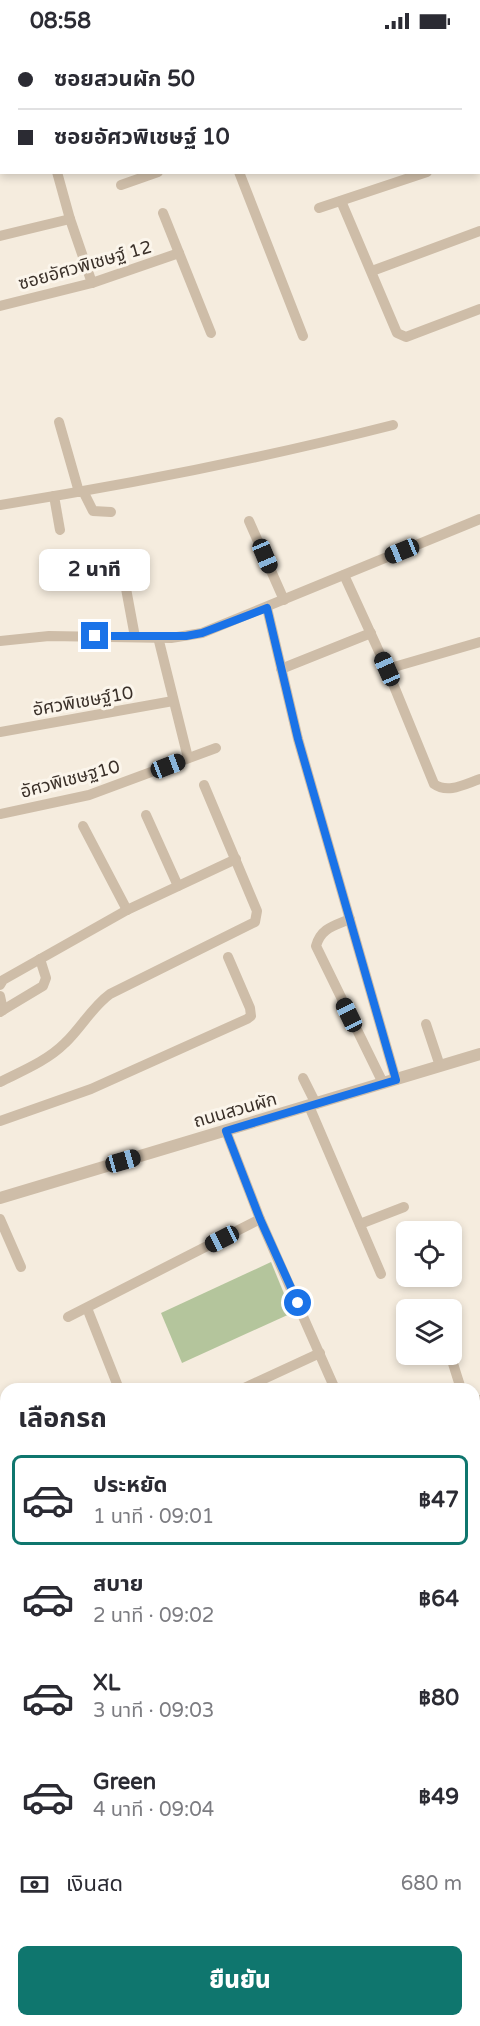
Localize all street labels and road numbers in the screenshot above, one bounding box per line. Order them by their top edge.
street label: ซอยอัศวพิเชษฐ์ 12 [16,235,154,295]
street label: อัศวพิเชษฐ์10 [31,681,135,721]
street label: อัศวพิเชษฐ10 [18,755,122,803]
street label: ถนนสวนผัก [191,1088,279,1132]

